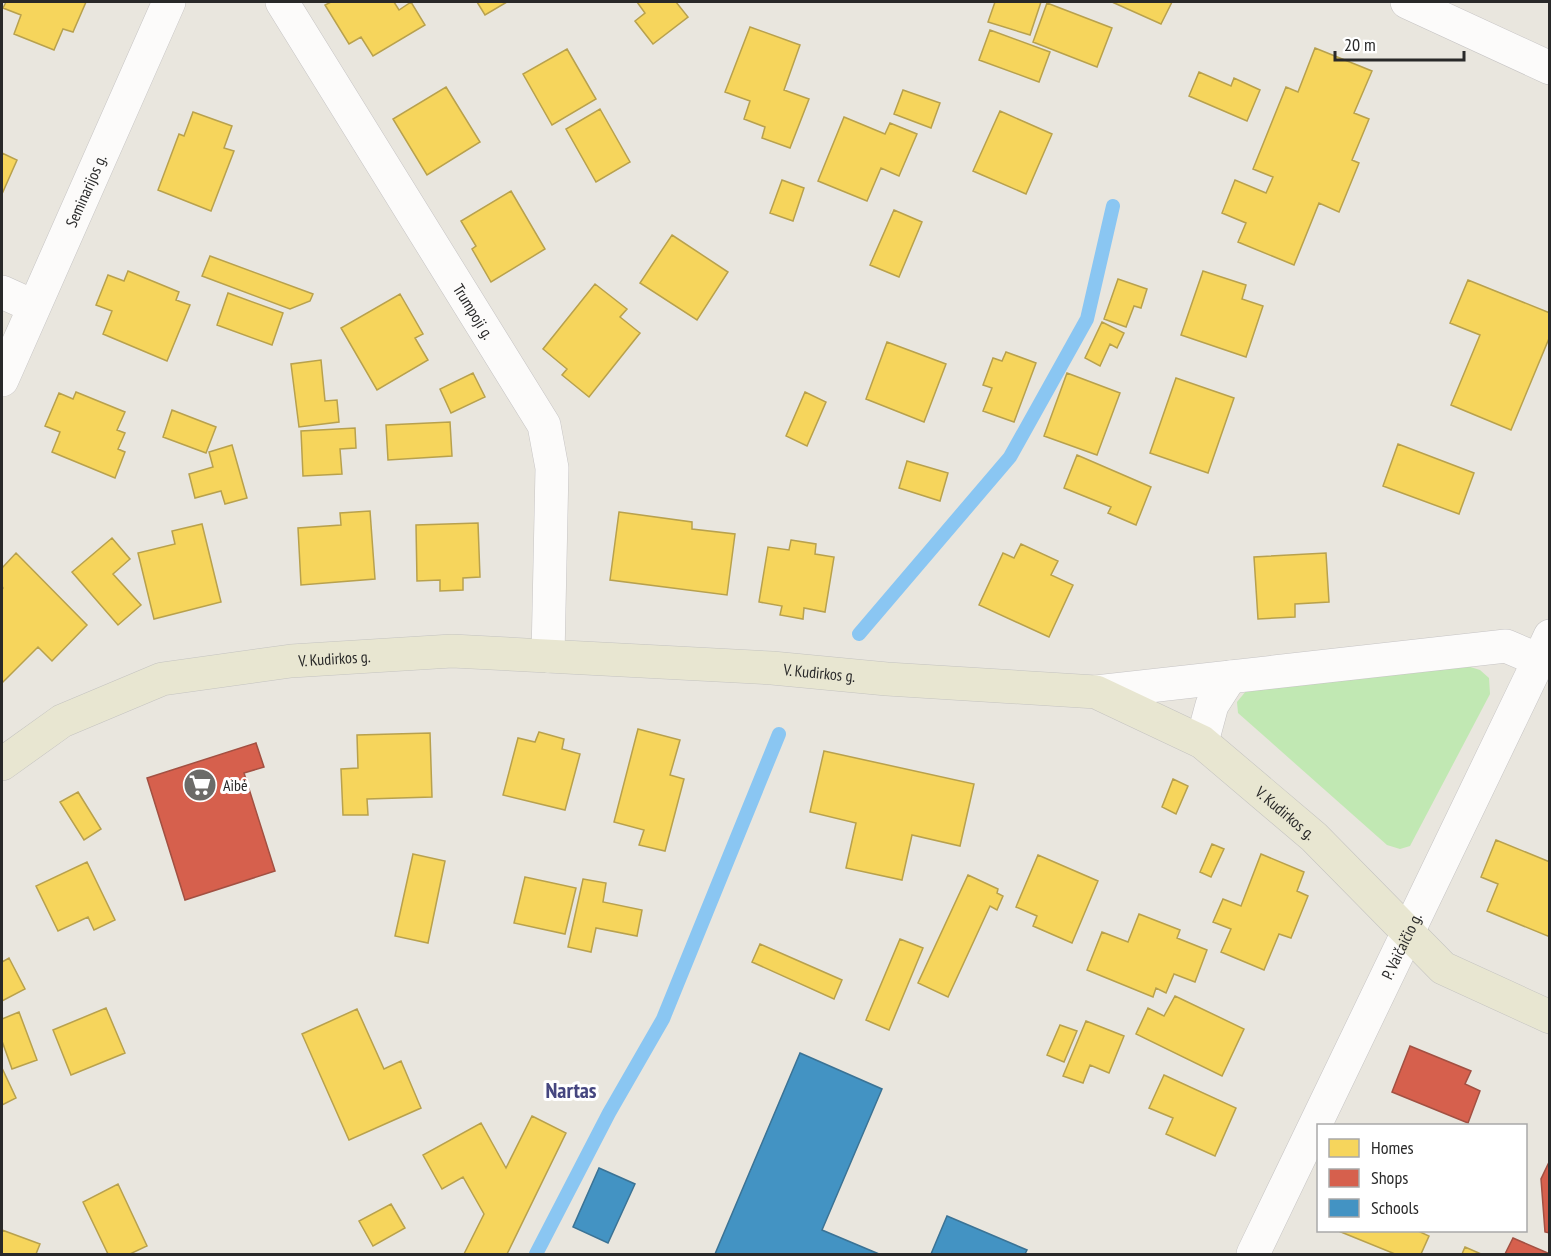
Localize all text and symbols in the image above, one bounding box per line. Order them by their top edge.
scale bar [1335,24,1464,62]
text: 20 m [1344,33,1376,56]
street label: Seminarijos g. [61,151,111,230]
street label: Trumpoji g. [449,280,498,343]
street label: V. Kudirkos g. [297,646,371,671]
street label: V. Kudirkos g. [782,659,857,686]
supermarket icon: Aibė [182,767,218,803]
place label: Aibė [223,775,248,795]
street label: V. Kudirkos g. [1251,781,1320,844]
street label: P. Vaičaičio g. [1377,909,1426,983]
district label: Nartas [545,1076,597,1104]
legend [1317,1124,1527,1232]
text: Homes [1371,1136,1414,1159]
text: Shops [1371,1166,1408,1189]
text: Schools [1371,1196,1419,1219]

